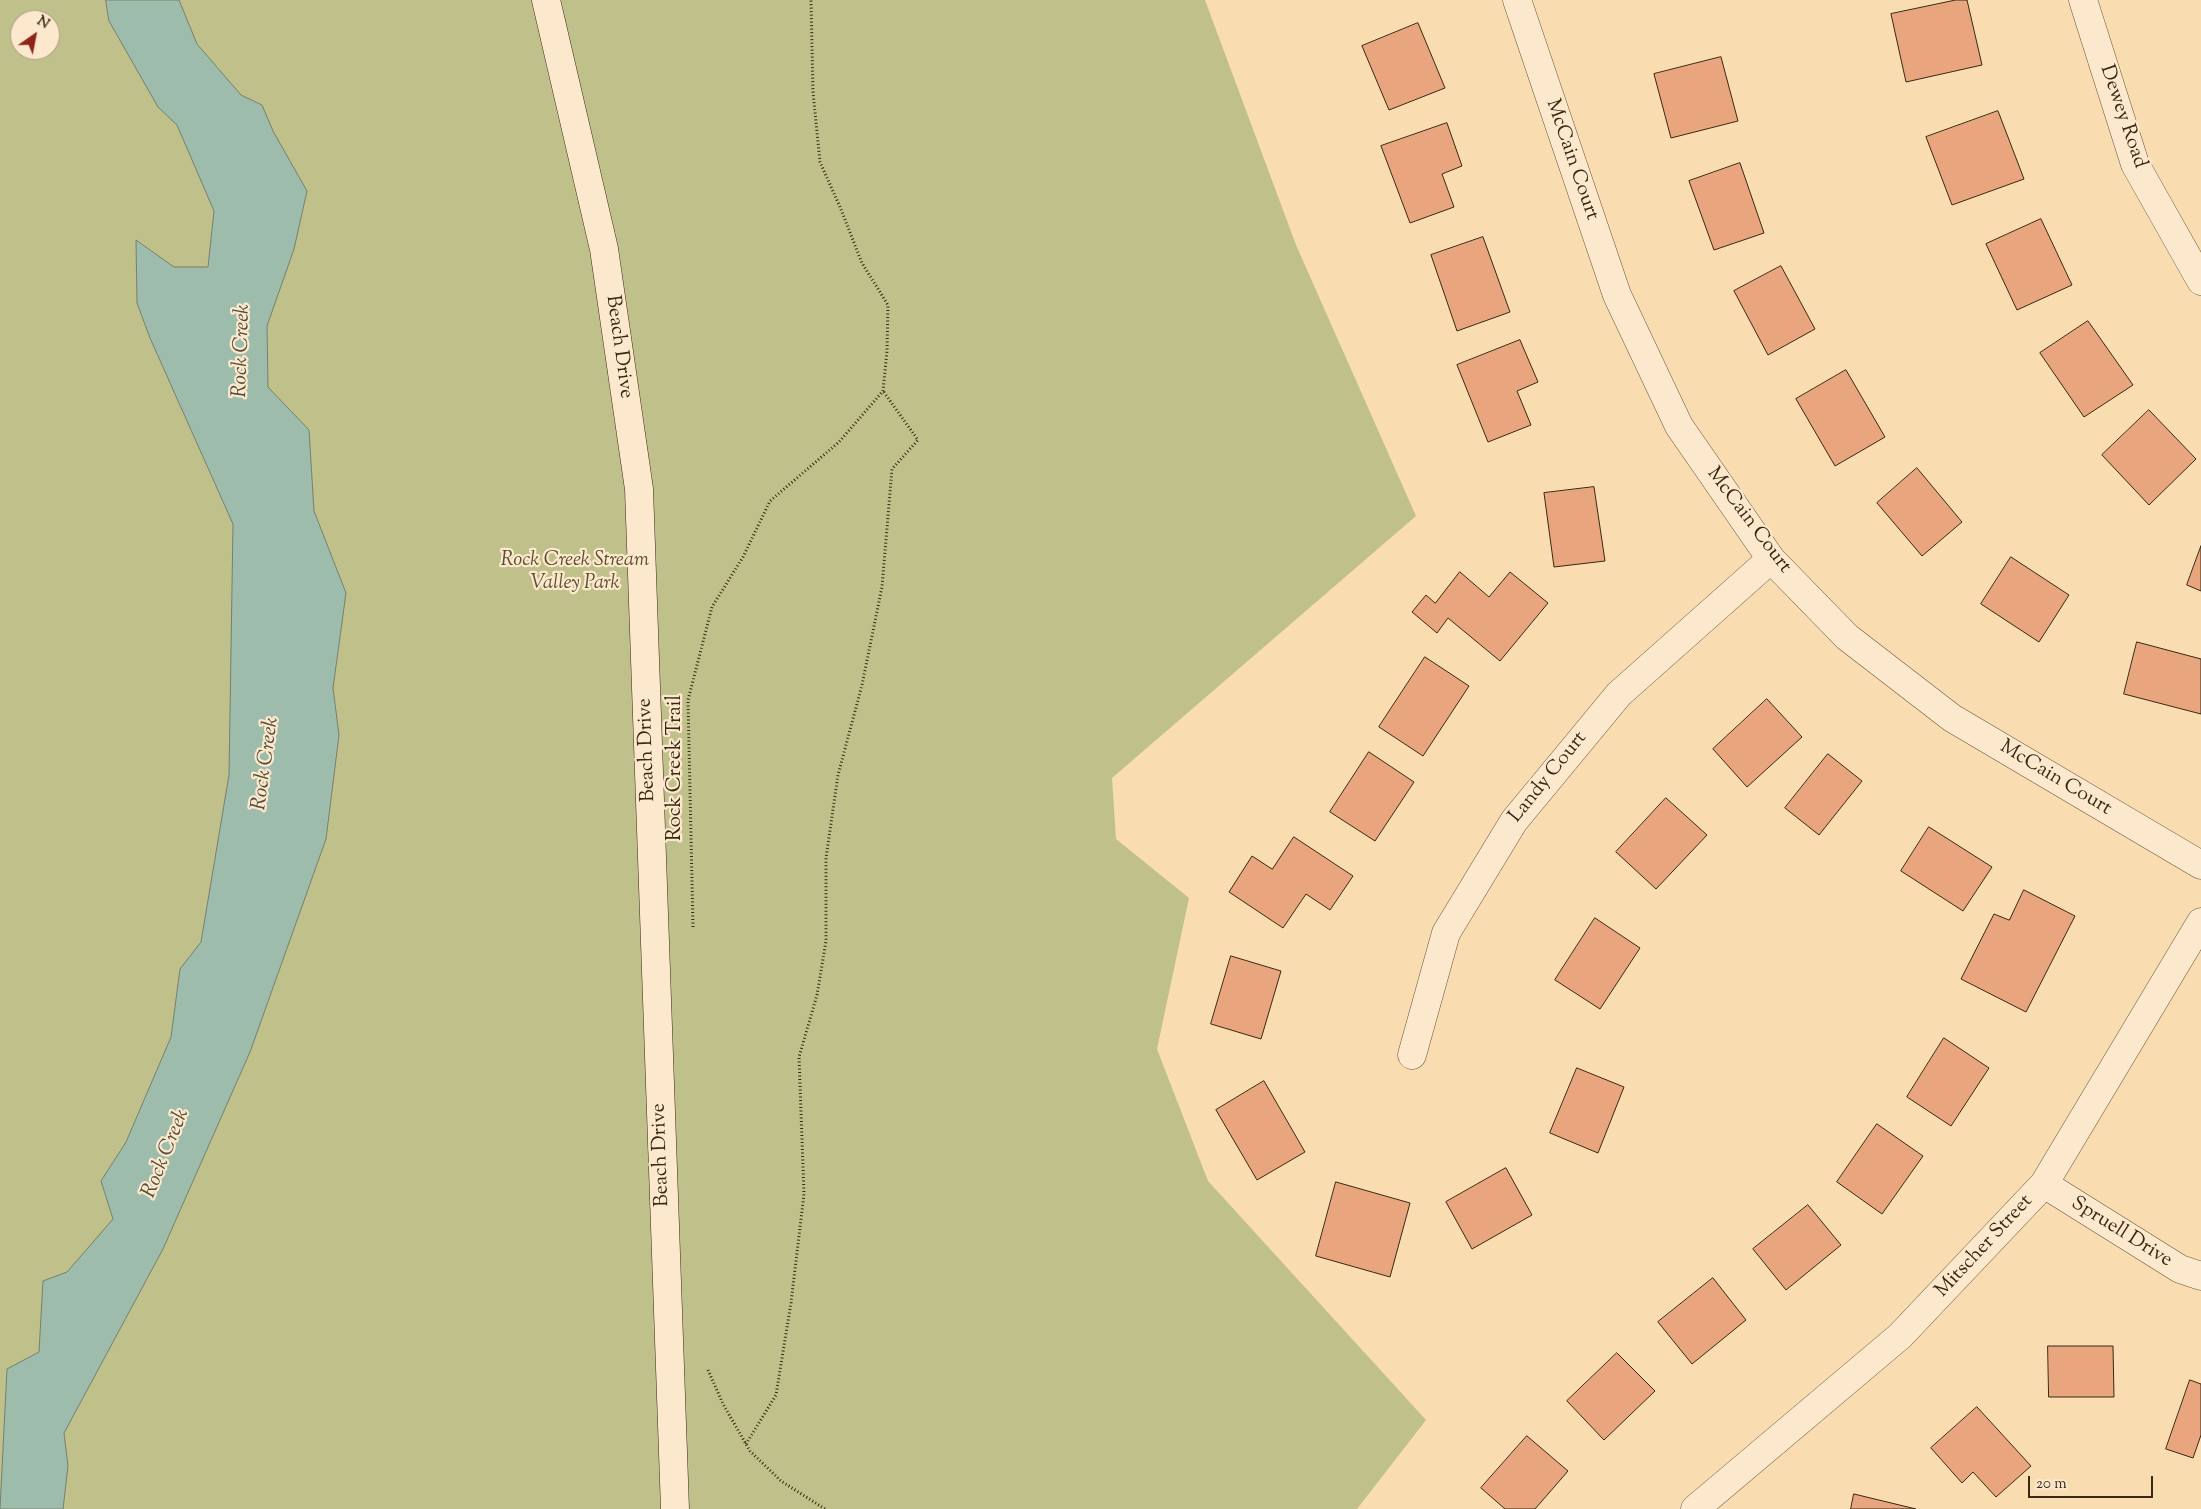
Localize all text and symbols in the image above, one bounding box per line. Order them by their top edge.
north arrow [10,10,60,60]
text: N [32,12,53,35]
street label: Dewey Road [2093,62,2151,172]
street label: McCain Court [1539,96,1603,224]
street label: Beach Drive [599,294,637,400]
water label: Rock Creek [229,304,257,398]
street label: McCain Court [1700,463,1796,579]
park label: Rock Creek Stream Valley Park [501,550,649,597]
street label: Rock Creek Trail [665,695,689,841]
street label: Beach Drive [634,698,662,802]
water label: Rock Creek [248,716,286,812]
street label: Landy Court [1505,727,1593,829]
street label: McCain Court [1995,736,2115,822]
street label: Beach Drive [648,1103,676,1207]
water label: Rock Creek [138,1106,196,1202]
street label: Mitscher Street [1931,1191,2039,1303]
street label: Spruell Drive [2066,1192,2176,1274]
scale bar [2031,1466,2156,1498]
text: 20 m [2036,1474,2067,1495]

